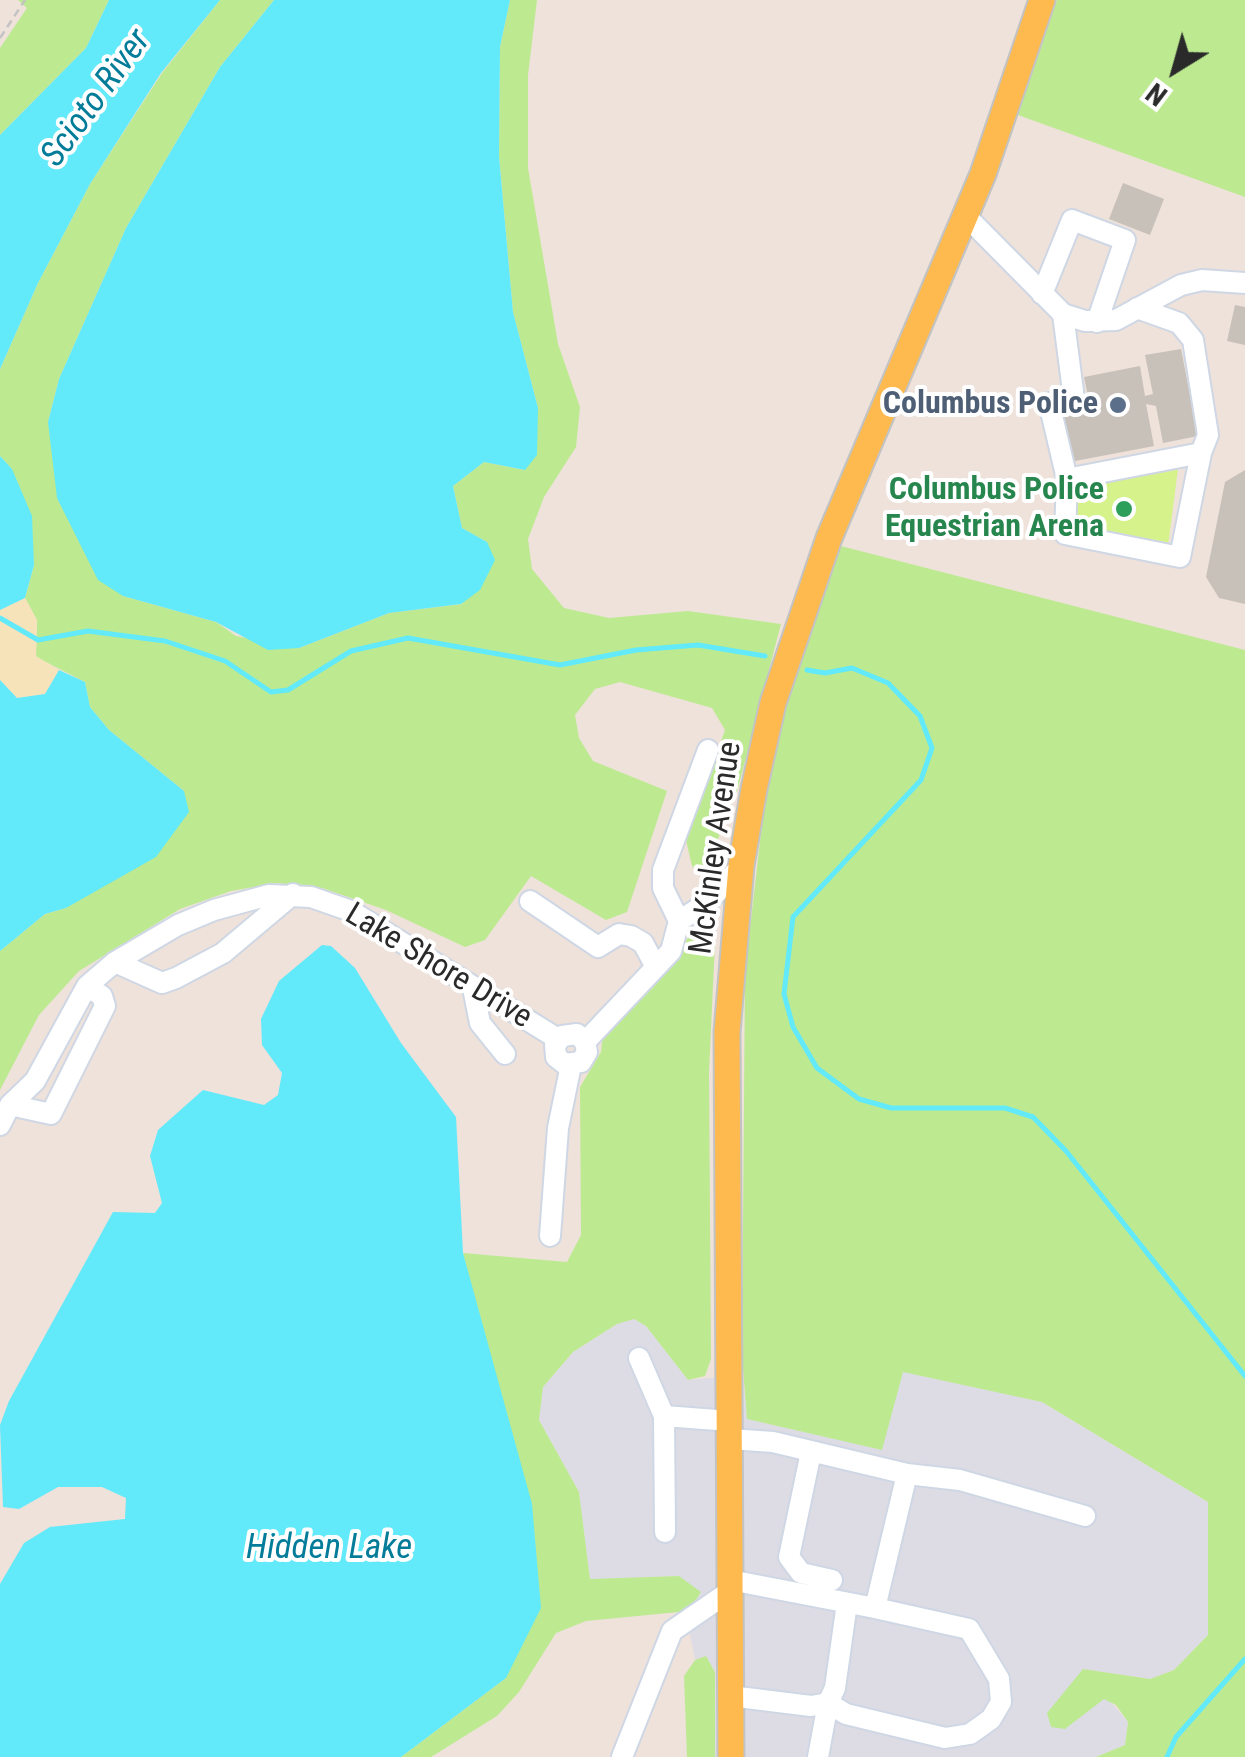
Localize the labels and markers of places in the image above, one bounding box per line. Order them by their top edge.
place label: Columbus Police [883,386,1098,424]
marker: Columbus Police [1107,394,1129,416]
place label: Columbus Police Equestrian Arena [885,472,1104,547]
marker: Columbus Police Equestrian Arena [1113,498,1135,520]

